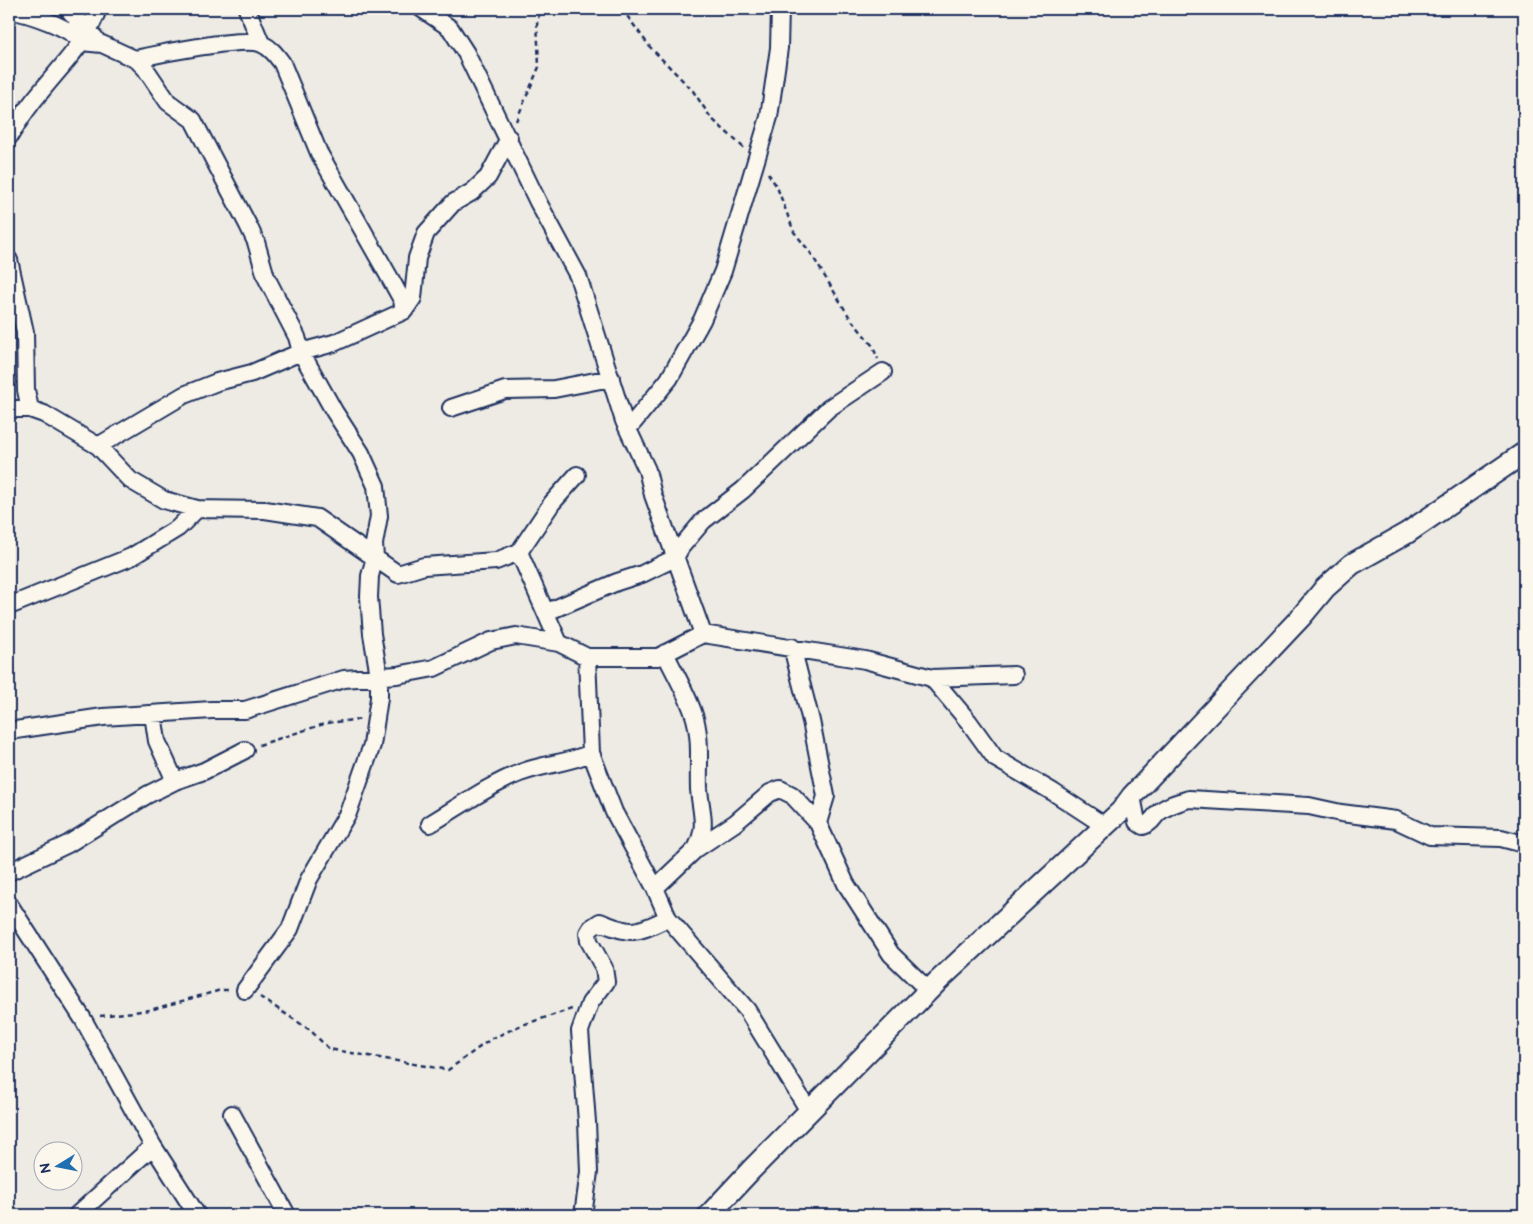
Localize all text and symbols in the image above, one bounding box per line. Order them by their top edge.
north arrow [32,1142,82,1192]
text: N [36,1162,55,1175]

